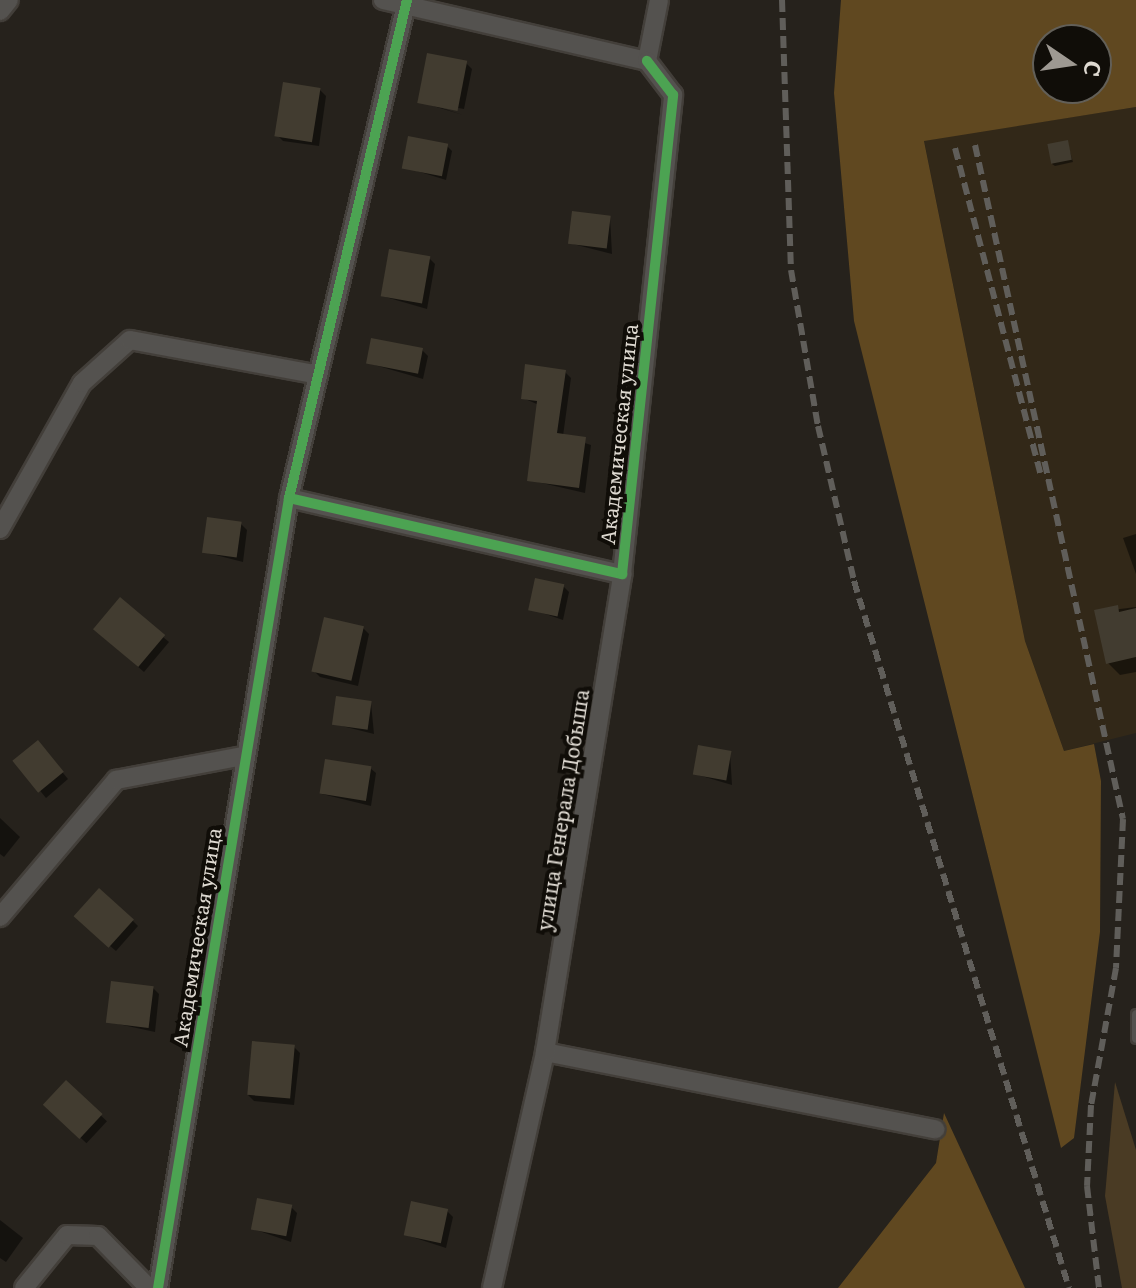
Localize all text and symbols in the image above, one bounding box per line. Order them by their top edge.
north arrow [1032,24,1112,104]
text: С [1076,58,1112,80]
street label: Академическая улица [594,322,642,546]
street label: улица Генерала Добыша [531,687,593,933]
street label: Академическая улица [167,826,225,1048]

